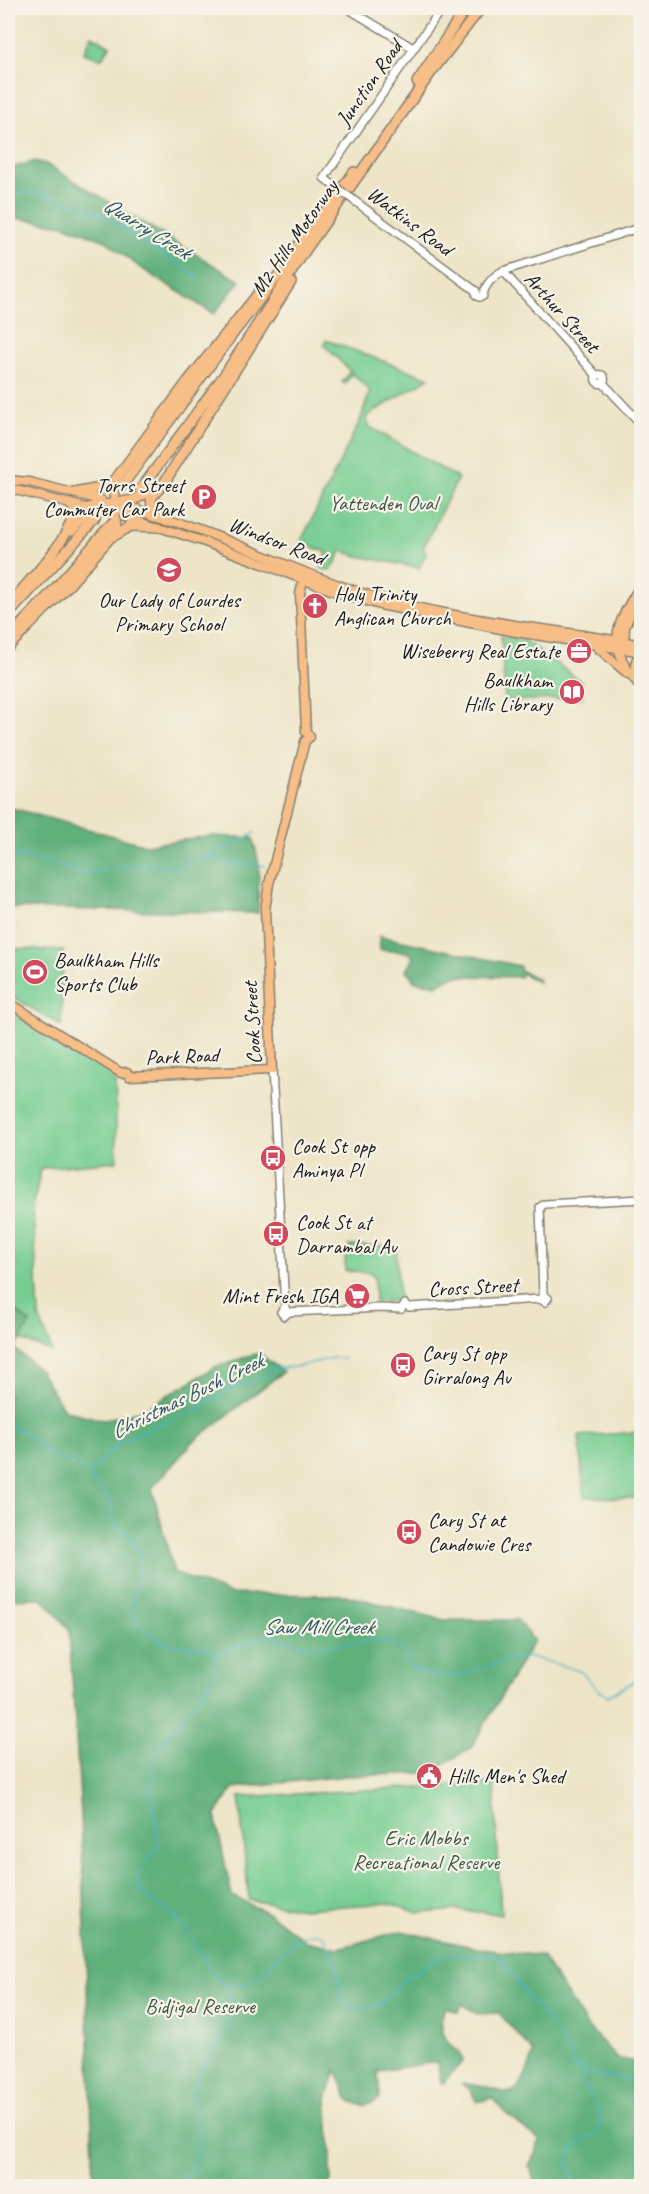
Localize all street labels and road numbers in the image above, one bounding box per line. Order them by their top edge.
street label: Junction Road [330,32,410,132]
street label: M2 Hills Motorway [244,173,345,301]
street label: Watkins Road [362,180,461,264]
street label: Arthur Street [519,266,607,359]
street label: Windsor Road [225,511,332,572]
street label: Cook Street [237,979,267,1065]
street label: Park Road [145,1042,222,1070]
street label: Cross Street [428,1272,521,1302]

